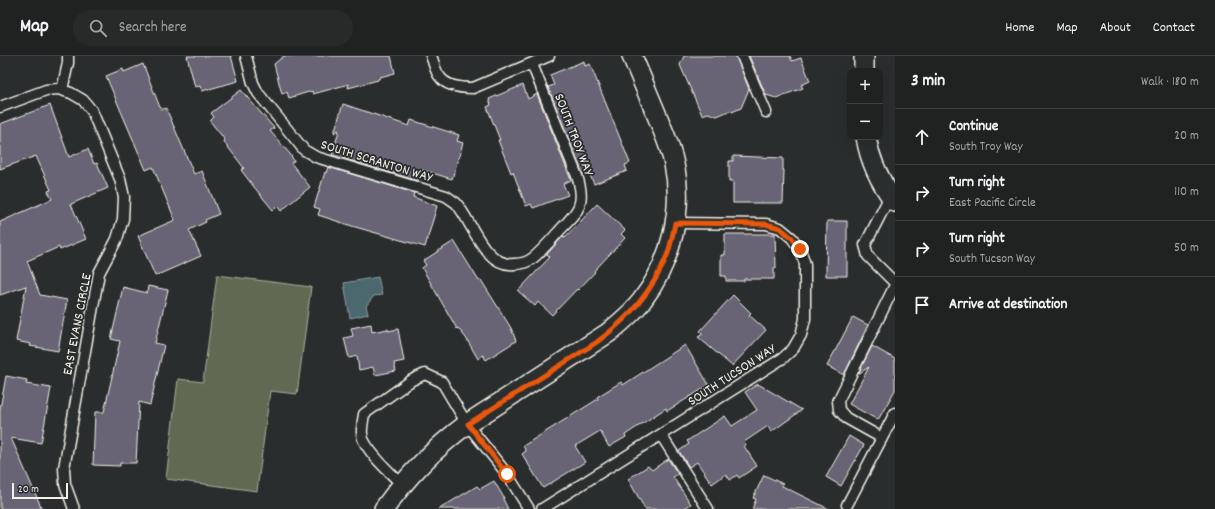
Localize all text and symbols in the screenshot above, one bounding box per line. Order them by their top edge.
search box [73,10,353,46]
text: Map [20,14,49,41]
icon: search [87,17,109,39]
text: Search here [119,17,187,39]
text: Home [1005,18,1034,38]
text: Map [1056,18,1078,38]
text: About [1100,18,1131,38]
text: Contact [1153,18,1195,38]
map controls [847,68,883,140]
button: + [847,68,883,104]
text: 3 min [911,70,945,94]
text: Walk · 180 m [1141,73,1199,92]
street label: SOUTH TROY WAY [548,91,598,179]
button: − [847,104,883,140]
text: Continue [949,116,998,138]
icon: ahead [911,126,933,148]
text: 20 m [1174,127,1199,146]
street label: SOUTH SCRANTON WAY [318,135,436,189]
text: South Troy Way [949,138,1023,157]
text: Turn right [949,172,1005,194]
icon: right [911,182,933,204]
text: 110 m [1174,183,1199,202]
text: East Pacific Circle [949,194,1036,213]
text: Turn right [949,228,1005,250]
icon: right [911,238,933,260]
text: 50 m [1174,239,1199,258]
route end [791,240,809,258]
text: South Tucson Way [949,250,1035,269]
street label: EAST EVANS CIRCLE [58,271,98,377]
icon: arrive [911,294,933,316]
text: Arrive at destination [949,294,1067,316]
street label: SOUTH TUCSON WAY [684,339,781,412]
route start [498,465,516,483]
scale bar [12,481,68,500]
text: 20 m [18,482,39,498]

